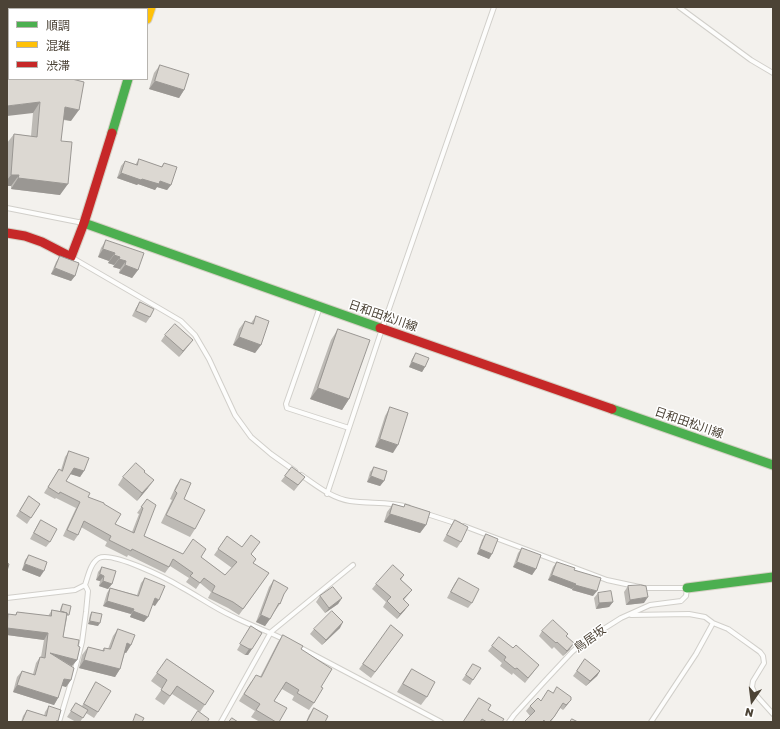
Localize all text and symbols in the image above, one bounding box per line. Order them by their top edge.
legend [8,8,148,80]
text: 順調 [46,18,70,33]
text: 混雑 [46,38,70,53]
text: 渋滞 [46,58,70,73]
street label: 日和田松川線 [347,297,419,335]
street label: 日和田松川線 [653,404,725,442]
street label: 鳥居坂 [571,623,609,655]
north arrow [732,681,772,721]
text: N [743,706,755,720]

